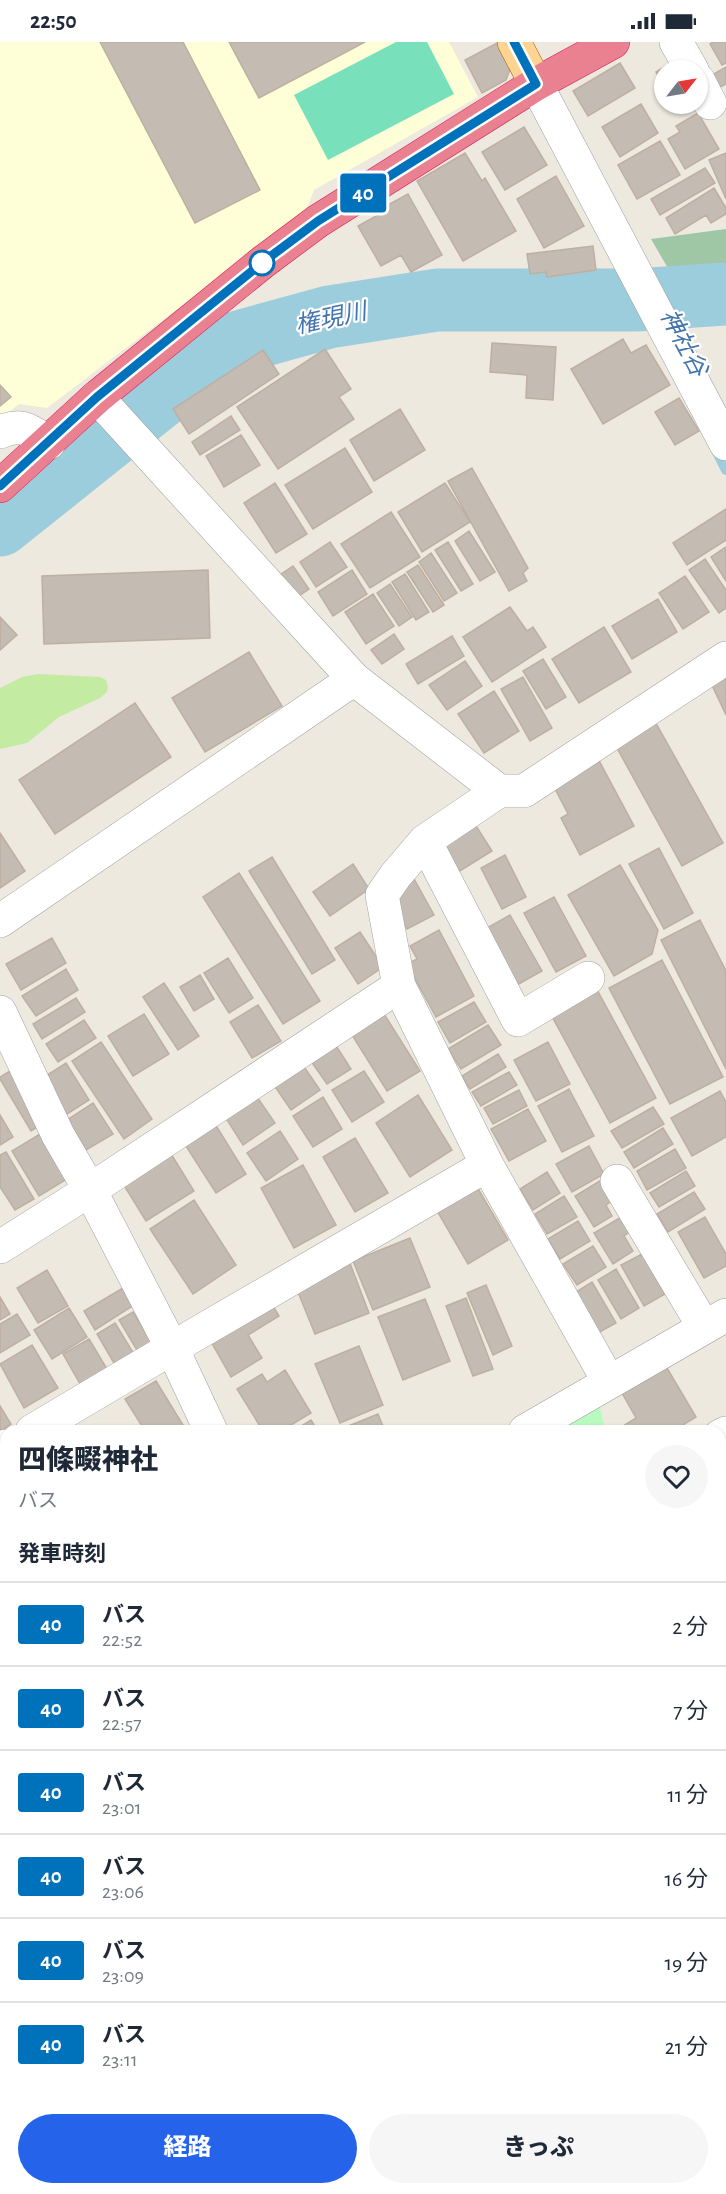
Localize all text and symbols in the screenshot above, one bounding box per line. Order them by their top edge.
text: 22:50 [30,10,77,32]
north arrow [654,60,708,114]
map controls [654,60,708,114]
line badge: 40 [336,174,390,212]
text: 40 [352,183,374,204]
unlabelled marker [249,250,275,276]
water label: 権現川 [293,297,372,338]
water label: 神社谷 [656,305,713,382]
button: heart [645,1445,708,1508]
text: 四條畷神社 [18,1447,158,1475]
text: バス [18,1491,58,1511]
text: 発車時刻 [18,1543,106,1565]
text: バス [102,1604,146,1626]
text: 40 [40,1614,62,1635]
text: 2 分 [672,1616,708,1638]
text: 22:52 [102,1630,142,1650]
text: バス [102,1688,146,1710]
text: 40 [40,1698,62,1719]
text: 7 分 [673,1700,708,1722]
text: 22:57 [102,1714,141,1734]
text: バス [102,1772,146,1794]
text: 40 [40,1782,62,1803]
text: 11 分 [667,1784,708,1806]
text: 23:01 [102,1798,141,1818]
text: バス [102,1856,146,1878]
text: 40 [40,1866,62,1887]
text: 16 分 [664,1868,708,1890]
text: 23:06 [102,1882,144,1902]
text: バス [102,1940,146,1962]
text: 40 [40,1950,62,1971]
text: 19 分 [664,1952,708,1974]
text: 23:09 [102,1966,144,1986]
text: バス [102,2024,146,2046]
text: 40 [40,2034,62,2055]
text: 21 分 [665,2036,708,2058]
text: 23:11 [102,2050,138,2070]
button: 経路 [18,2114,357,2183]
button: きっぷ [369,2114,708,2183]

